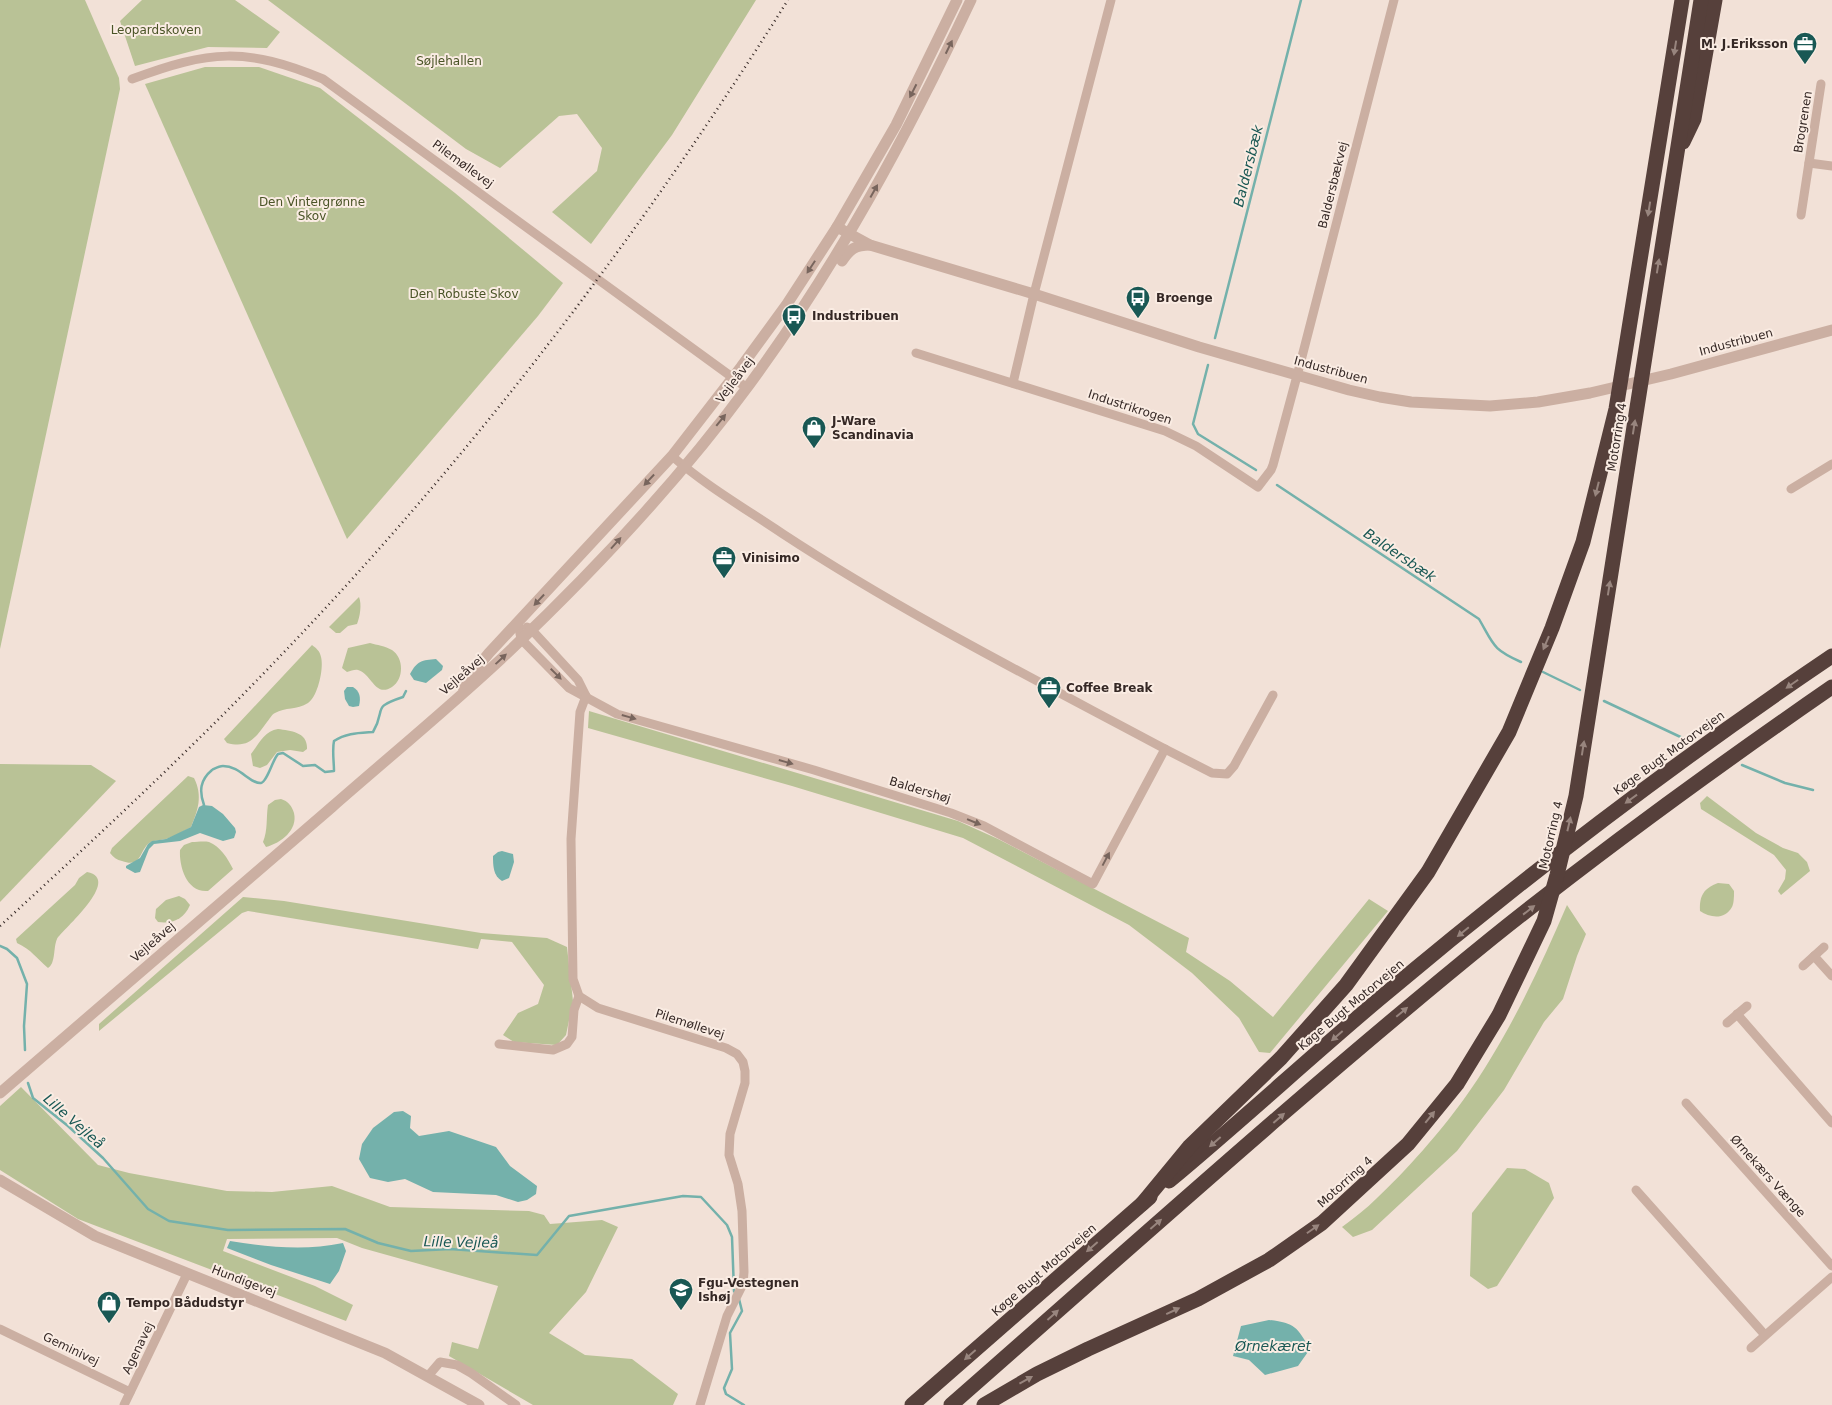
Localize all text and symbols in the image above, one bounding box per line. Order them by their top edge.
park label: Leopardskoven [111,23,201,37]
office icon: M. J.Eriksson [1792,31,1818,65]
place label: M. J.Eriksson [1701,37,1788,51]
one-way arrow [945,40,953,54]
one-way arrow [1670,41,1678,57]
park label: Søjlehallen [416,54,482,68]
one-way arrow [908,84,916,98]
street label: Brogrenen [1791,90,1815,154]
water label: Baldersbæk [1230,123,1266,208]
street label: Pilemøllevej [430,137,496,191]
street label: Baldersbækvej [1315,140,1351,230]
one-way arrow [870,184,878,199]
park label: Den Vintergrønne Skov [259,195,365,223]
one-way arrow [1644,201,1652,217]
one-way arrow [1654,258,1662,274]
one-way arrow [806,261,815,274]
bus stop icon: Broenge [1125,285,1151,319]
park label: Den Robuste Skov [409,287,519,301]
place label: Broenge [1156,291,1213,305]
bus stop icon: Industribuen [781,303,807,337]
place label: Industribuen [812,309,899,323]
street label: Industribuen [1698,325,1774,359]
street label: Industribuen [1293,353,1369,387]
street label: Vejleåvej [713,354,757,406]
street label: Industrikrogen [1086,387,1174,427]
street label: Motorring 4 [1605,402,1629,472]
one-way arrow [716,414,727,427]
place label: J-Ware Scandinavia [831,414,914,442]
shop icon: J-Ware Scandinavia [801,415,827,449]
one-way arrow [1630,419,1638,435]
one-way arrow [643,474,655,486]
one-way arrow [1593,481,1601,496]
water label: Baldersbæk [1361,525,1440,585]
one-way arrow [610,537,621,550]
office icon: Vinisimo [711,545,737,579]
place label: Vinisimo [742,551,800,565]
one-way arrow [1605,579,1613,595]
one-way arrow [533,593,545,605]
one-way arrow [1542,636,1550,651]
street label: Vejleåvej [437,652,487,698]
one-way arrow [495,653,507,665]
one-way arrow [549,668,561,680]
office icon: Coffee Break [1036,675,1062,709]
one-way arrow [1785,679,1798,689]
place label: Coffee Break [1066,681,1154,695]
street label: Køge Bugt Motorvejen [1611,708,1727,798]
one-way arrow [622,714,637,722]
one-way arrow [1580,740,1588,756]
one-way arrow [778,758,793,766]
street label: Baldershøj [888,774,952,806]
one-way arrow [1625,794,1638,804]
street label: Motorring 4 [1536,800,1566,870]
one-way arrow [1565,816,1573,831]
one-way arrow [966,819,981,826]
one-way arrow [1102,851,1110,866]
one-way arrow [1522,905,1535,916]
street label: Vejleåvej [128,919,178,965]
one-way arrow [1456,927,1469,938]
street label: Køge Bugt Motorvejen [1295,957,1407,1053]
street label: Pilemøllevej [654,1006,726,1042]
one-way arrow [1396,1007,1409,1018]
one-way arrow [1331,1030,1344,1041]
water label: Lille Vejleå [40,1090,108,1152]
one-way arrow [1425,1111,1436,1124]
one-way arrow [1272,1113,1285,1124]
street label: Ørnekærs Vænge [1728,1132,1808,1220]
one-way arrow [1209,1137,1222,1148]
street label: Motorring 4 [1315,1154,1375,1210]
one-way arrow [1149,1219,1162,1230]
street label: Køge Bugt Motorvejen [989,1221,1099,1319]
one-way arrow [1306,1224,1320,1234]
water label: Lille Vejleå [423,1233,499,1251]
one-way arrow [1086,1242,1099,1253]
street label: Hundigevej [210,1262,278,1300]
place label: Fgu-Vestegnen Ishøj [698,1276,799,1304]
school or university icon: Fgu-Vestegnen Ishøj [668,1277,694,1311]
shop icon: Tempo Bådudstyr [96,1290,122,1324]
place label: Tempo Bådudstyr [126,1296,244,1310]
one-way arrow [1166,1306,1180,1314]
one-way arrow [1047,1309,1059,1321]
street label: Agenavej [119,1320,157,1376]
street label: Geminivej [41,1329,101,1369]
water label: Ørnekæret [1234,1338,1312,1354]
one-way arrow [963,1349,976,1360]
one-way arrow [1020,1376,1033,1385]

